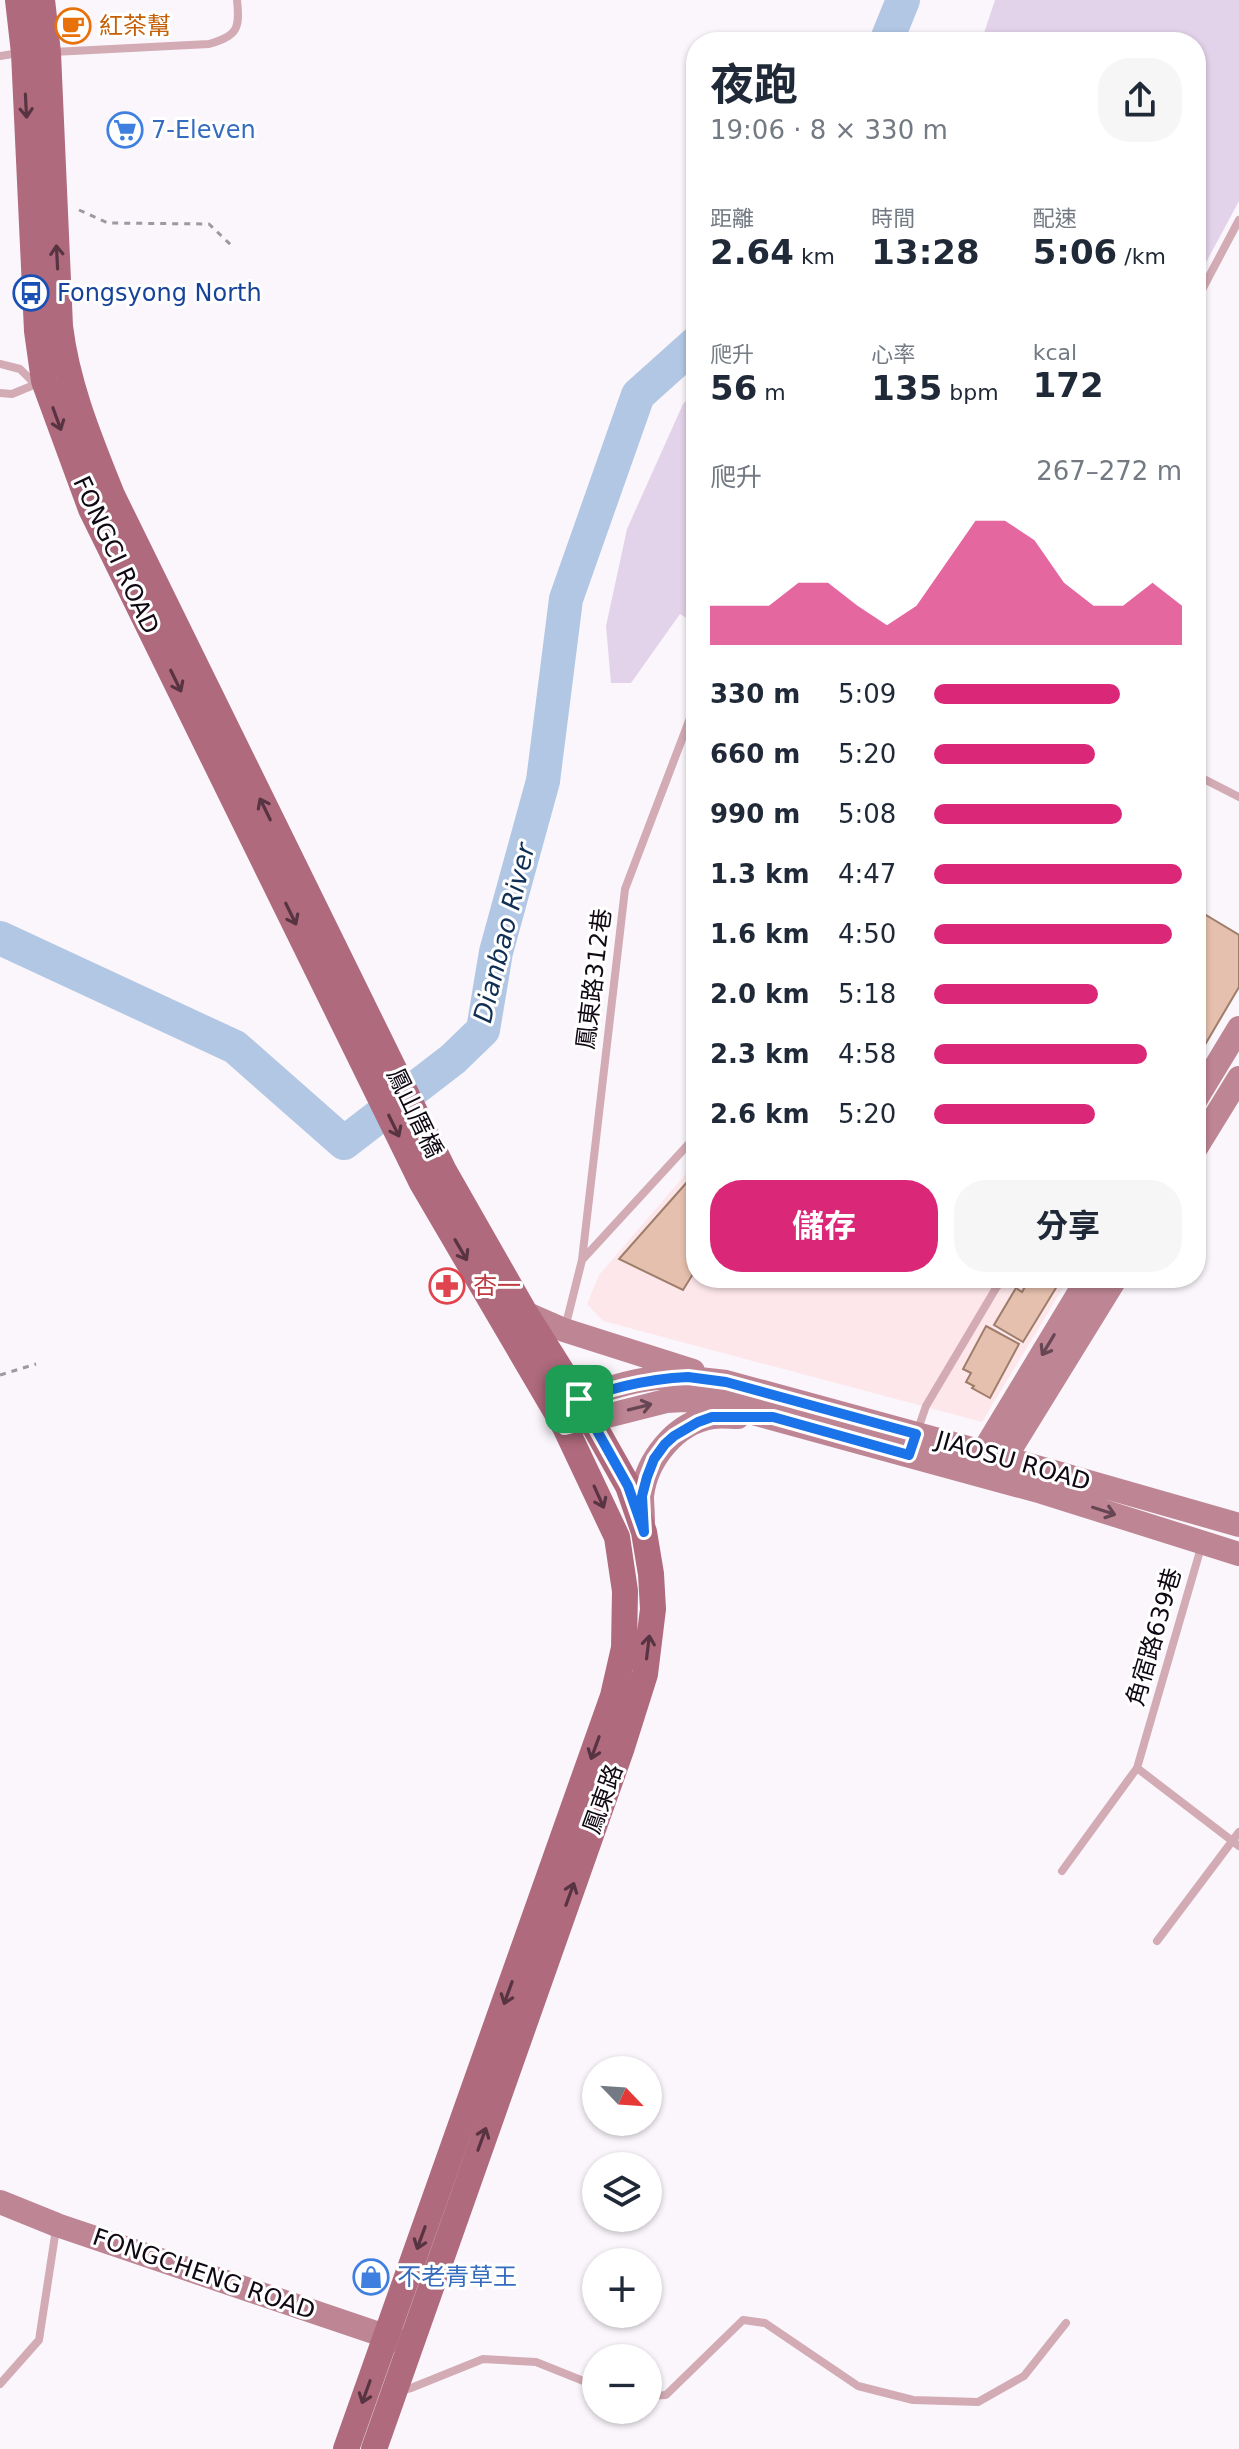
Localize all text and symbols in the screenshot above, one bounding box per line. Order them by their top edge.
cafe icon: 紅茶幫 [54,7,92,45]
place label: 紅茶幫 [99,12,171,40]
button: share [1098,58,1182,142]
text: 夜跑 [710,59,798,110]
one-way arrow [19,92,34,119]
supermarket icon: 7-Eleven [106,111,144,149]
text: 19:06 · 8 × 330 m [710,115,948,145]
place label: 7-Eleven [151,116,256,144]
text: 距離 [710,206,754,231]
text: 時間 [871,206,915,231]
text: 配速 [1033,206,1077,231]
text: 2.64 [710,232,794,272]
text: 13:28 [871,232,980,272]
text: 5:06 [1033,232,1117,272]
one-way arrow [49,244,64,271]
text: km [794,244,835,269]
text: /km [1117,244,1166,269]
bus stop icon: Fongsyong North [12,274,50,312]
place label: Fongsyong North [57,279,262,307]
text: kcal [1033,340,1077,365]
text: 爬升 [710,342,754,367]
text: 心率 [871,342,915,367]
text: 172 [1033,365,1104,405]
text: 56 [710,368,757,408]
text: 135 [871,368,942,408]
text: m [757,380,786,405]
text: bpm [942,380,999,405]
one-way arrow [50,406,65,431]
text: 267–272 m [1036,456,1182,486]
text: 爬升 [710,462,762,492]
street label: FONGCI ROAD [67,472,165,638]
one-way arrow [169,668,184,692]
text: 330 m [710,679,800,709]
text: 5:09 [838,679,896,709]
text: 660 m [710,739,800,769]
text: 5:20 [838,739,896,769]
one-way arrow [257,797,273,821]
text: 990 m [710,799,800,829]
text: 5:08 [838,799,896,829]
water label: Dianbao River [467,838,541,1026]
text: 1.3 km [710,859,810,889]
text: 4:47 [838,859,896,889]
one-way arrow [284,902,299,925]
street label: 鳳東路312巷 [571,907,617,1051]
text: 1.6 km [710,919,810,949]
text: 4:50 [838,919,896,949]
text: 2.0 km [710,979,810,1009]
text: 5:18 [838,979,896,1009]
text: 2.3 km [710,1039,810,1069]
text: 4:58 [838,1039,896,1069]
street label: 鳳山厝橋 [381,1064,449,1162]
text: 2.6 km [710,1099,810,1129]
text: 5:20 [838,1099,896,1129]
one-way arrow [387,1113,402,1137]
button: 儲存 [710,1180,938,1272]
button: 分享 [954,1180,1182,1272]
one-way arrow [453,1238,469,1261]
pharmacy icon: 杏一 [428,1267,466,1305]
place label: 杏一 [473,1272,521,1300]
one-way arrow [1040,1333,1056,1356]
pin [545,1365,613,1433]
icon: arrive [557,1377,601,1421]
one-way arrow [627,1398,653,1413]
street label: JIAOSU ROAD [931,1425,1094,1496]
one-way arrow [593,1484,608,1509]
one-way arrow [1091,1505,1116,1520]
street label: 角宿路639巷 [1121,1565,1187,1709]
one-way arrow [641,1635,656,1660]
one-way arrow [587,1735,601,1760]
street label: 鳳東路 [578,1760,628,1838]
one-way arrow [563,1882,578,1907]
one-way arrow [500,1980,514,2005]
north arrow [582,2056,662,2136]
map controls [582,2056,662,2424]
one-way arrow [476,2127,491,2152]
button: layers [582,2152,662,2232]
street label: FONGCHENG ROAD [89,2223,319,2325]
one-way arrow [413,2225,427,2250]
button: + [582,2248,662,2328]
shop icon: 不老青草王 [352,2258,390,2296]
place label: 不老青草王 [397,2263,517,2291]
button: − [582,2344,662,2424]
one-way arrow [358,2380,373,2405]

